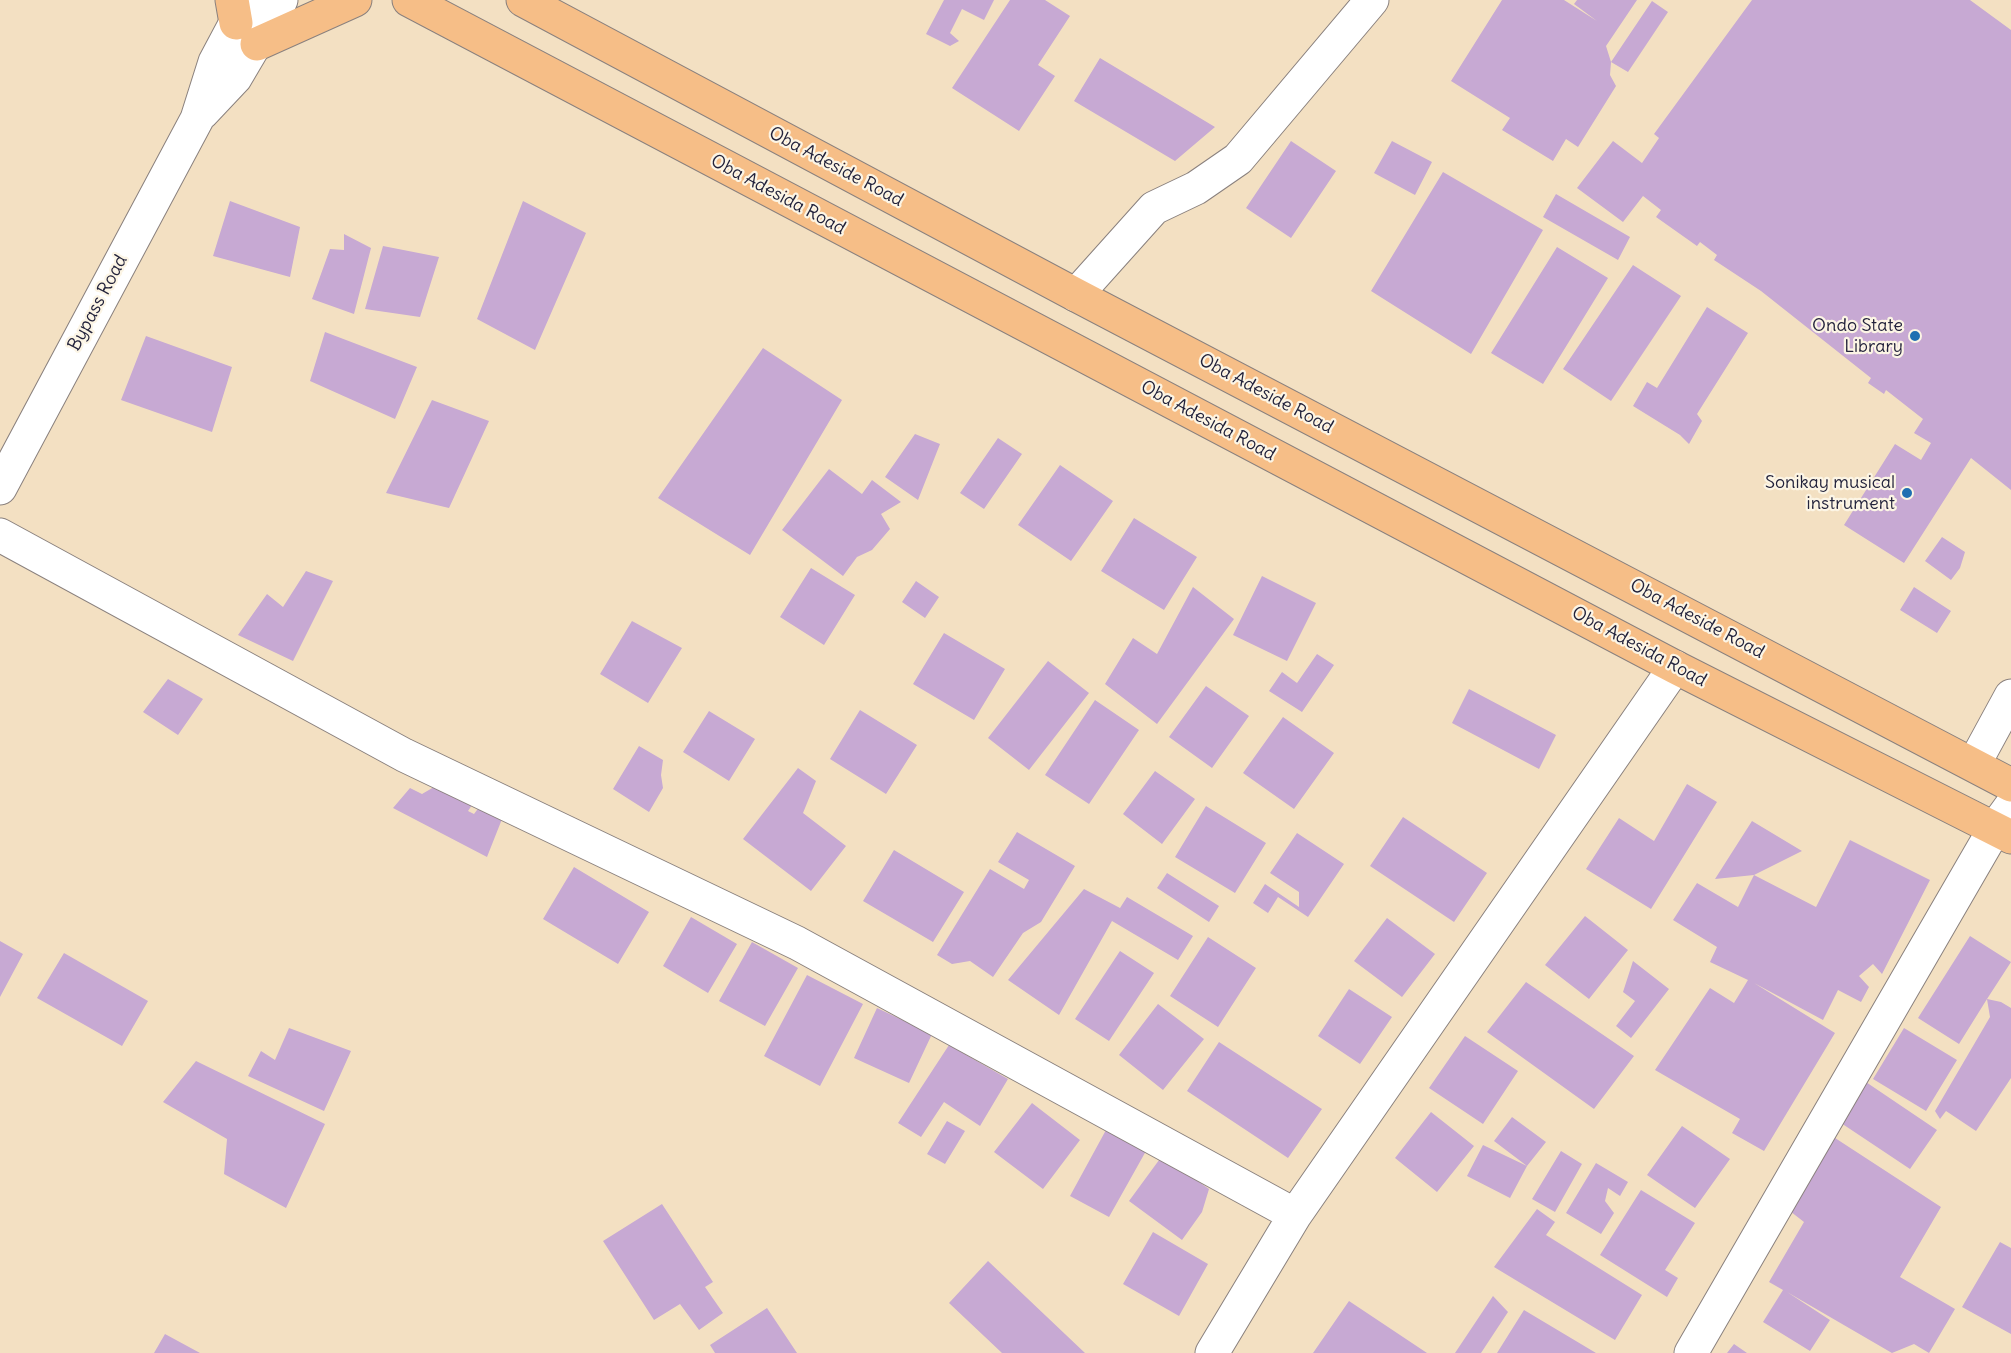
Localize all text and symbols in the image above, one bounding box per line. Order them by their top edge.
street label: Oba Adeside Road [765,122,907,212]
street label: Oba Adesida Road [707,150,849,240]
street label: Bypass Road [64,251,132,355]
place label: Ondo State Library [1812,315,1903,358]
marker: Ondo State Library [1908,329,1922,343]
street label: Oba Adeside Road [1195,349,1337,439]
street label: Oba Adesida Road [1137,376,1279,466]
place label: Sonikay musical instrument [1765,472,1895,514]
marker: Sonikay musical instrument [1900,486,1914,500]
street label: Oba Adeside Road [1626,574,1768,664]
street label: Oba Adesida Road [1568,602,1710,692]

